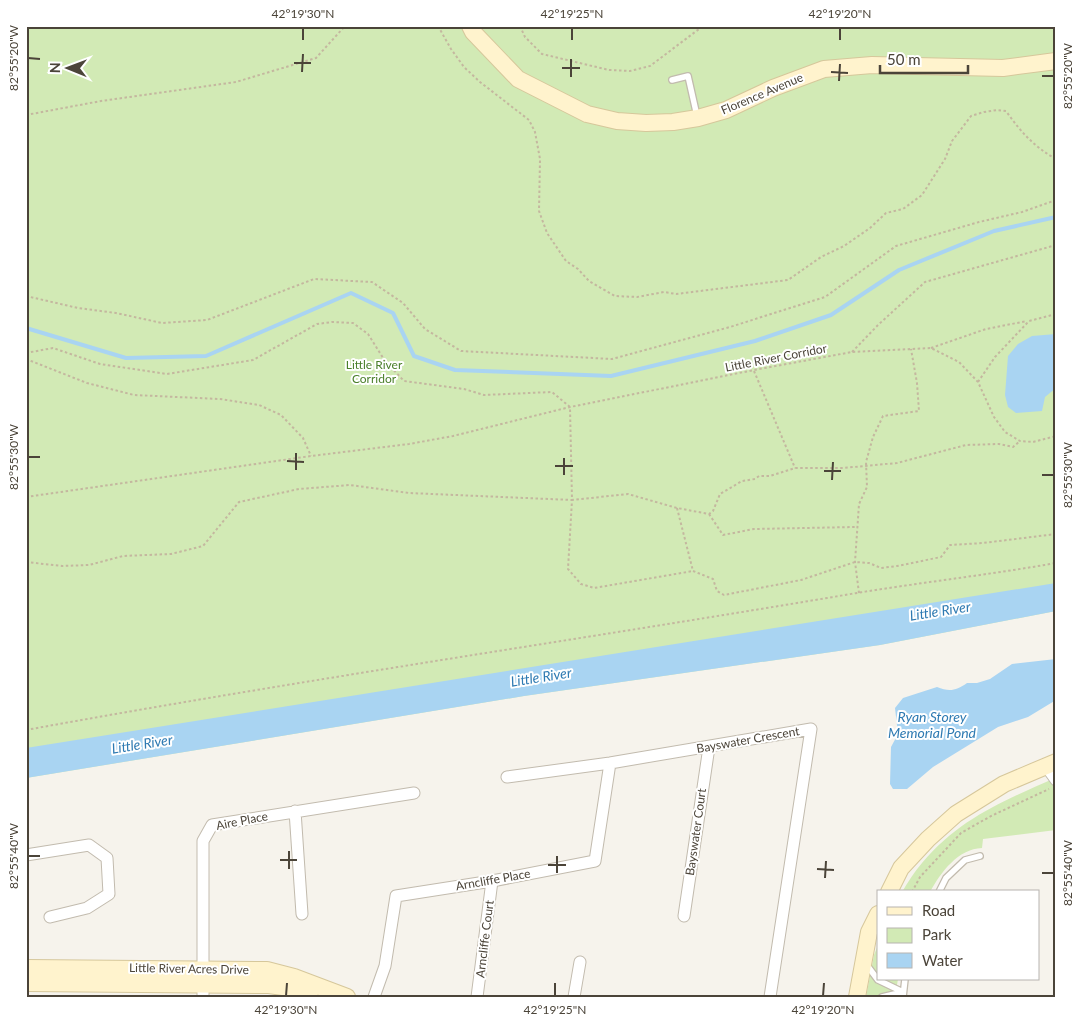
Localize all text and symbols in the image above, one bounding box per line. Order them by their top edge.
text: 42°19'30"N [272,6,334,21]
text: 42°19'25"N [541,6,603,21]
text: 42°19'20"N [809,6,871,21]
text: 82°55'20"W [6,24,21,91]
north arrow [42,42,92,92]
scale bar [880,42,967,74]
text: 82°55'20"W [1060,42,1075,109]
text: 50 m [887,50,921,68]
text: N [46,62,63,73]
street label: Florence Avenue [718,69,805,118]
street label: Little River Corridor [724,340,829,375]
park label: Little River Corridor [346,357,403,386]
text: 82°55'30"W [6,423,21,490]
text: 82°55'30"W [1060,441,1075,508]
water label: Little River [908,597,972,624]
water label: Little River [509,663,573,690]
water label: Ryan Storey Memorial Pond [888,708,977,741]
street label: Bayswater Crescent [695,723,801,756]
water label: Little River [110,730,174,757]
street label: Bayswater Court [682,787,709,876]
street label: Aire Place [215,808,269,833]
text: 82°55'40"W [6,822,21,889]
text: 82°55'40"W [1060,839,1075,906]
street label: Arncliffe Place [454,866,532,893]
legend [877,890,1040,980]
street label: Arncliffe Court [472,899,497,979]
text: Road [922,901,955,919]
text: Park [922,925,952,943]
text: Water [922,951,963,969]
street label: Little River Acres Drive [129,960,249,977]
text: 42°19'30"N [255,1002,317,1017]
text: 42°19'25"N [524,1002,586,1017]
text: 42°19'20"N [792,1002,854,1017]

